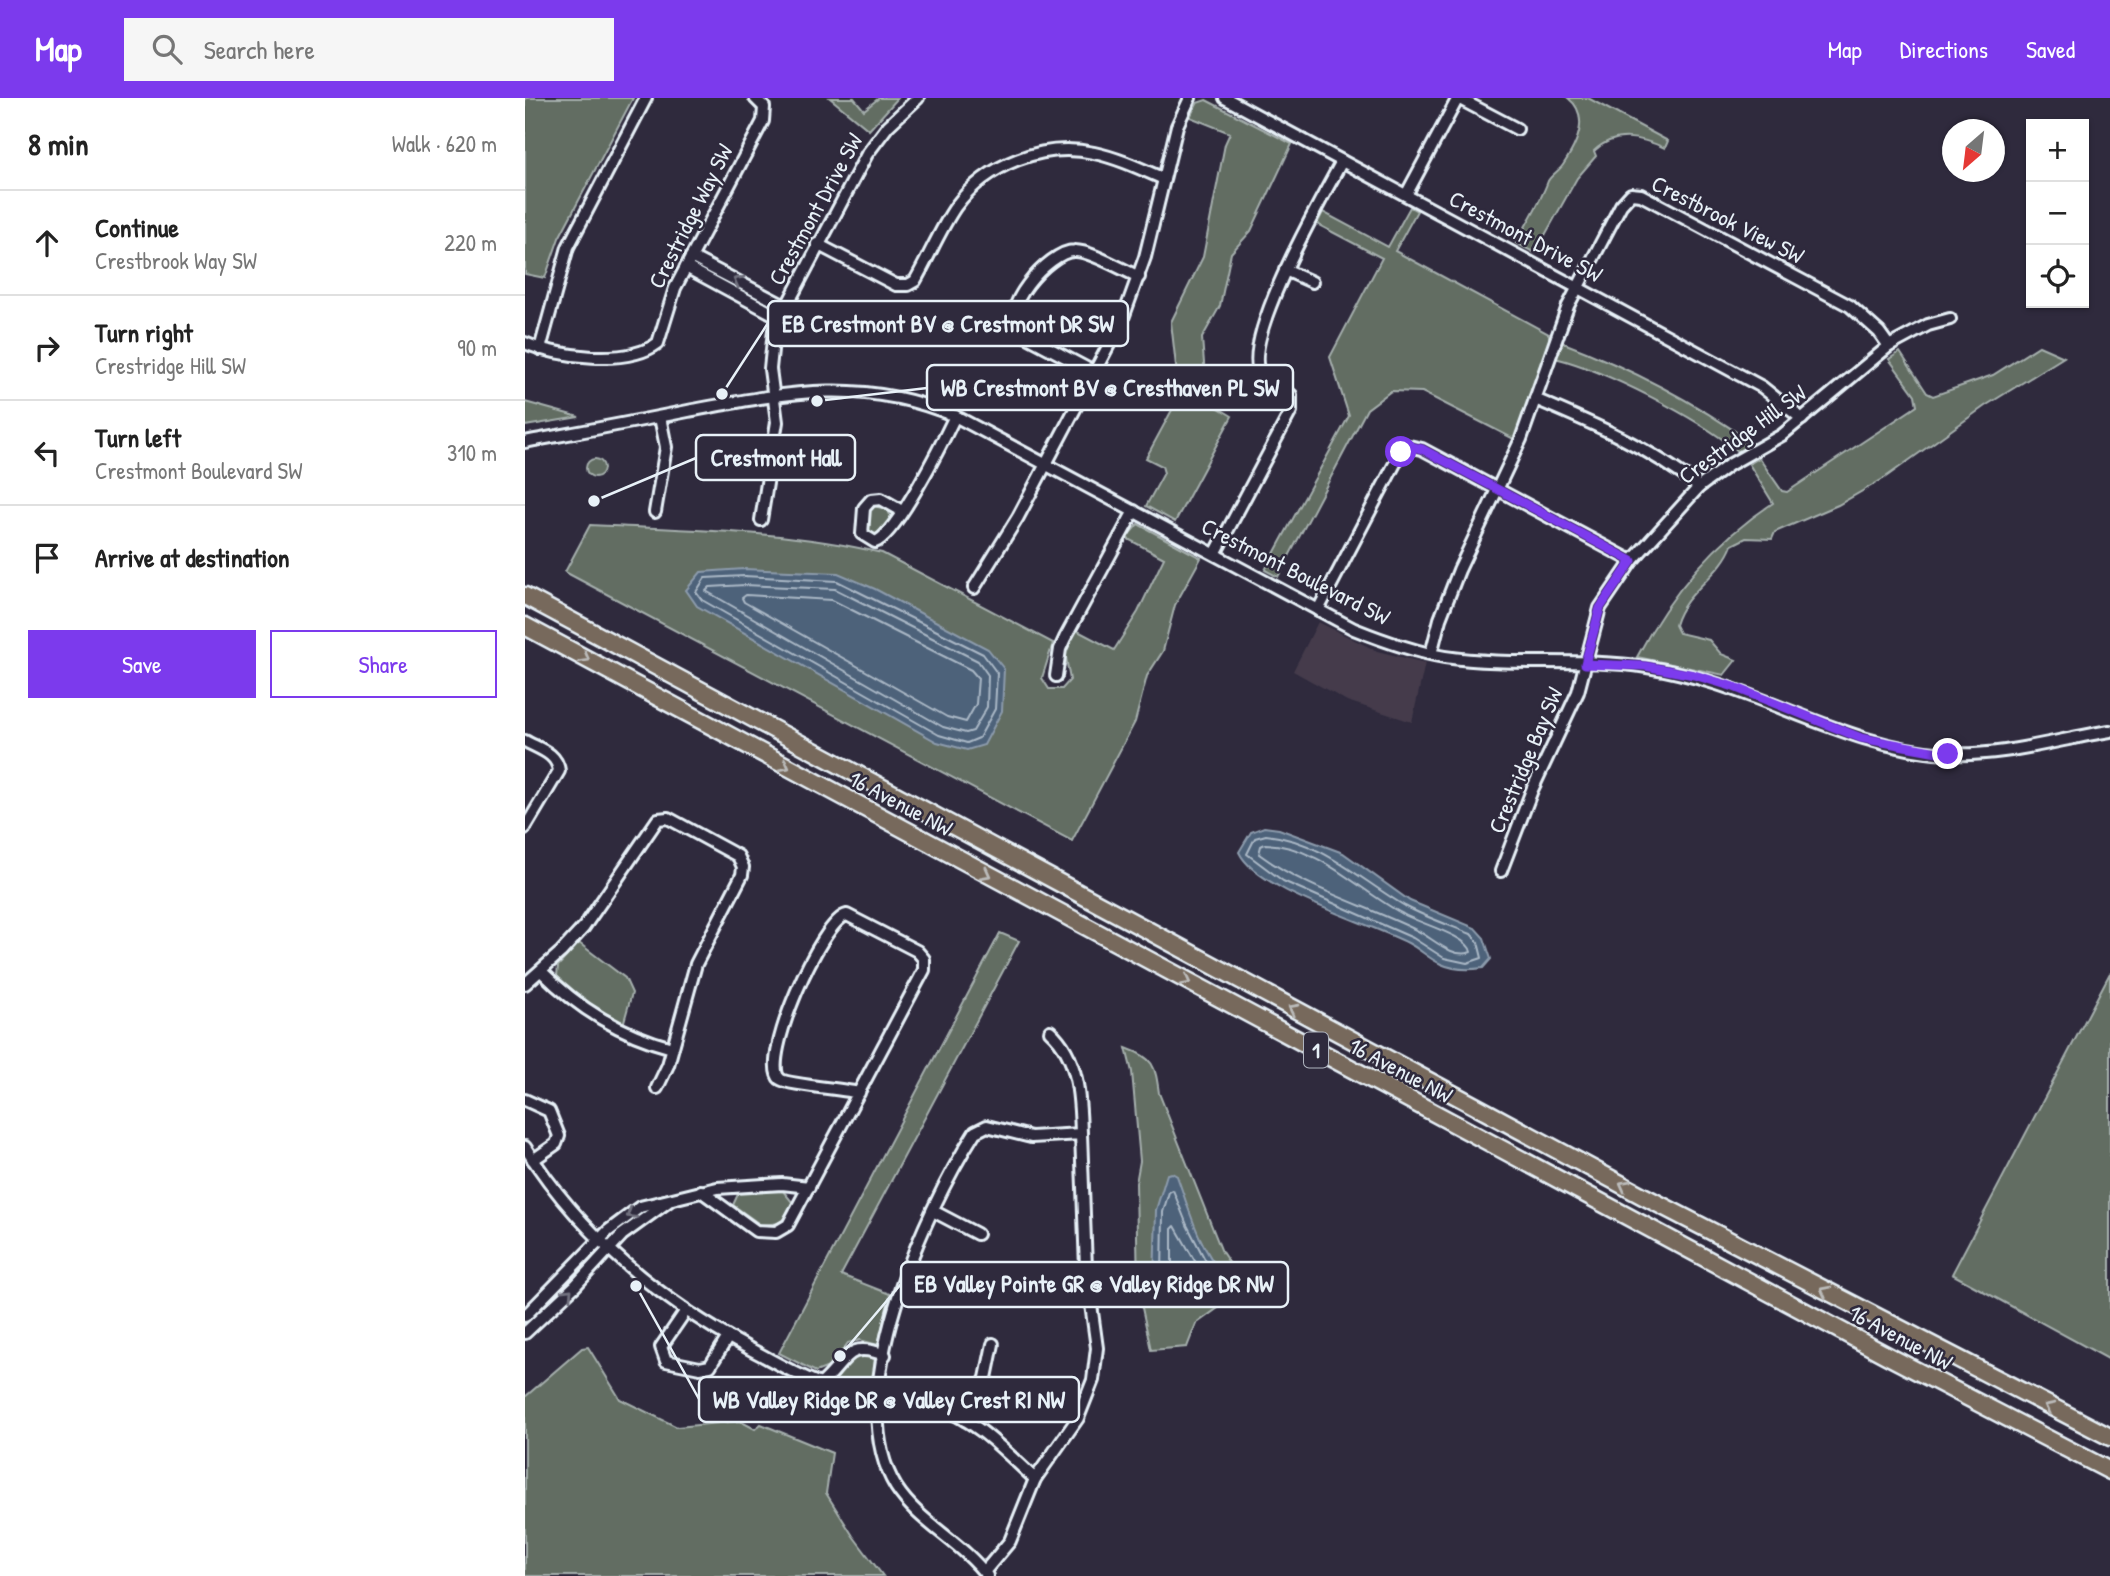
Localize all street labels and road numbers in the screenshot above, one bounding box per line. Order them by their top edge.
street label: Crestmont Drive SW [760,127,870,291]
street label: Crestridge Way SW [640,139,740,293]
street label: Crestbrook View SW [1647,167,1809,271]
street label: Crestmont Drive SW [1444,183,1608,289]
street label: Crestridge Hill SW [1672,377,1812,491]
street label: Crestmont Boulevard SW [1197,510,1395,632]
street label: Crestridge Bay SW [1480,682,1570,838]
street label: 16 Avenue NW [844,763,958,843]
street label: 16 Avenue NW [1344,1030,1458,1110]
road number: 1 [1304,1032,1328,1068]
street label: 16 Avenue NW [1844,1297,1958,1377]

